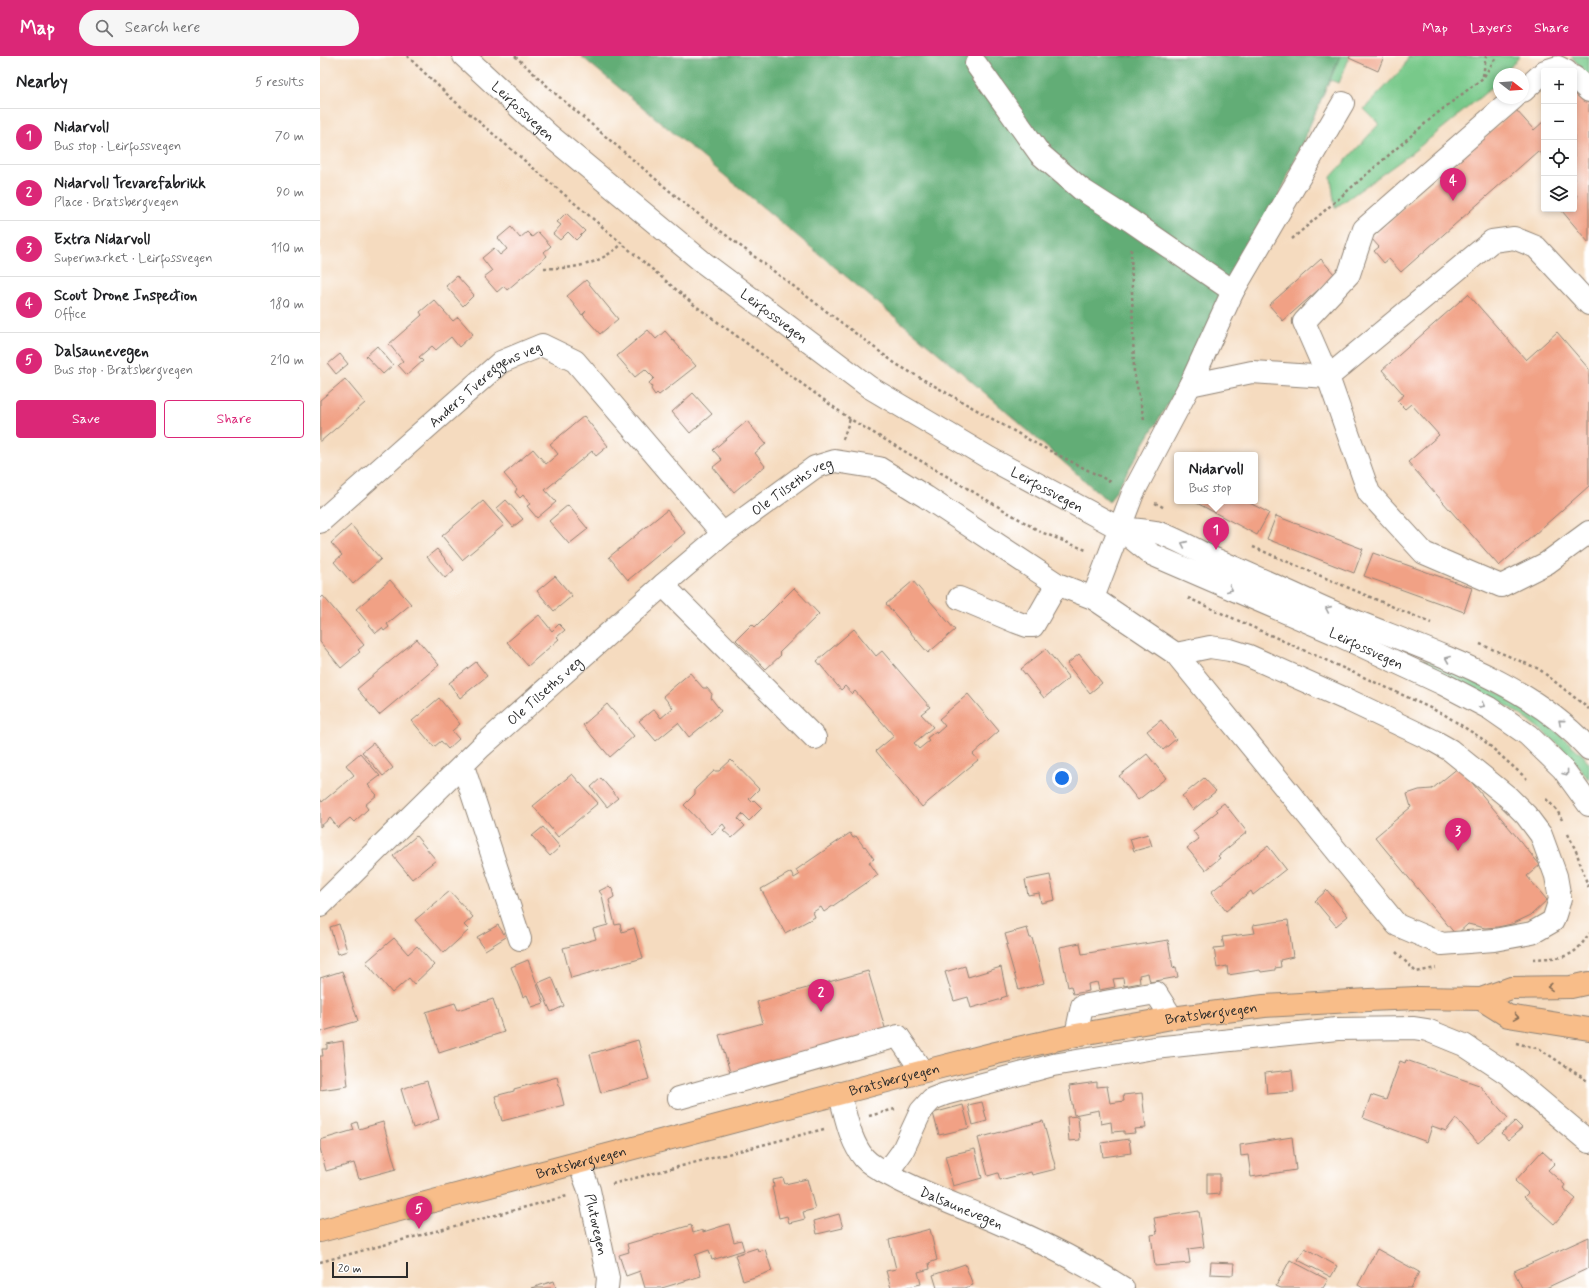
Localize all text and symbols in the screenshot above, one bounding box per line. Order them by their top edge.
search box [79,10,359,46]
text: Map [20,16,55,41]
icon: search [93,17,115,39]
text: Search here [125,18,200,38]
text: Map [1422,19,1448,37]
text: Layers [1470,19,1512,37]
text: Share [1534,19,1569,37]
north arrow [1493,68,1529,104]
map controls [1541,68,1577,212]
button: + [1541,68,1577,104]
text: Nearby [16,71,68,93]
text: 5 results [255,74,304,91]
street label: Leirfossvegen [487,78,558,146]
button: − [1541,104,1577,140]
text: Nidarvoll [54,118,109,138]
text: 1 [26,128,32,145]
text: 70 m [275,128,304,145]
text: Bus stop · Leirfossvegen [54,138,181,155]
button: locate [1541,140,1577,176]
pin: 4 [1440,168,1466,201]
text: Nidarvoll Trevarefabrikk [54,174,206,194]
button: layers [1541,176,1577,212]
text: 2 [26,184,32,201]
text: 90 m [276,184,304,201]
text: Place · Bratsbergvegen [54,194,179,211]
text: Extra Nidarvoll [54,230,150,250]
text: 3 [26,240,32,257]
text: 110 m [271,240,304,257]
text: Supermarket · Leirfossvegen [54,250,213,267]
street label: Leirfossvegen [736,285,811,348]
text: Scout Drone Inspection [54,286,197,306]
text: 4 [25,296,33,313]
text: 180 m [269,296,304,313]
text: Office [54,306,86,323]
street label: Anders Tvereggens veg [425,338,544,432]
text: Dalsaunevegen [54,342,149,362]
text: 5 [25,352,33,369]
text: 210 m [270,352,304,369]
text: Bus stop · Bratsbergvegen [54,362,193,379]
button: Save [16,400,156,438]
button: Share [164,400,304,438]
popup [1174,452,1258,504]
street label: Ole Tilseths veg [748,454,835,520]
text: Nidarvoll [1189,460,1243,480]
street label: Leirfossvegen [1007,463,1086,517]
text: Bus stop [1189,480,1232,497]
pin: 1 [1203,517,1229,550]
one-way arrow [1180,541,1187,549]
one-way arrow [1226,584,1233,592]
one-way arrow [1325,606,1332,614]
street label: Leirfossvegen [1326,624,1406,674]
street label: Ole Tilseths veg [504,653,587,730]
one-way arrow [1445,656,1452,664]
one-way arrow [1478,700,1486,707]
one-way arrow [1558,719,1566,727]
your location [1052,768,1072,788]
one-way arrow [1561,769,1569,776]
pin: 3 [1445,818,1471,851]
pin: 2 [808,979,834,1012]
one-way arrow [1547,983,1553,991]
street label: Bratsbergvegen [1164,999,1258,1029]
one-way arrow [1512,1012,1519,1021]
street label: Bratsbergvegen [847,1060,942,1101]
street label: Bratsbergvegen [534,1142,628,1183]
street label: Dalsaunevegen [917,1183,1006,1234]
street label: Plutovegen [580,1192,611,1257]
pin: 5 [406,1196,432,1229]
scale bar [332,1260,408,1279]
text: 20 m [338,1262,361,1276]

